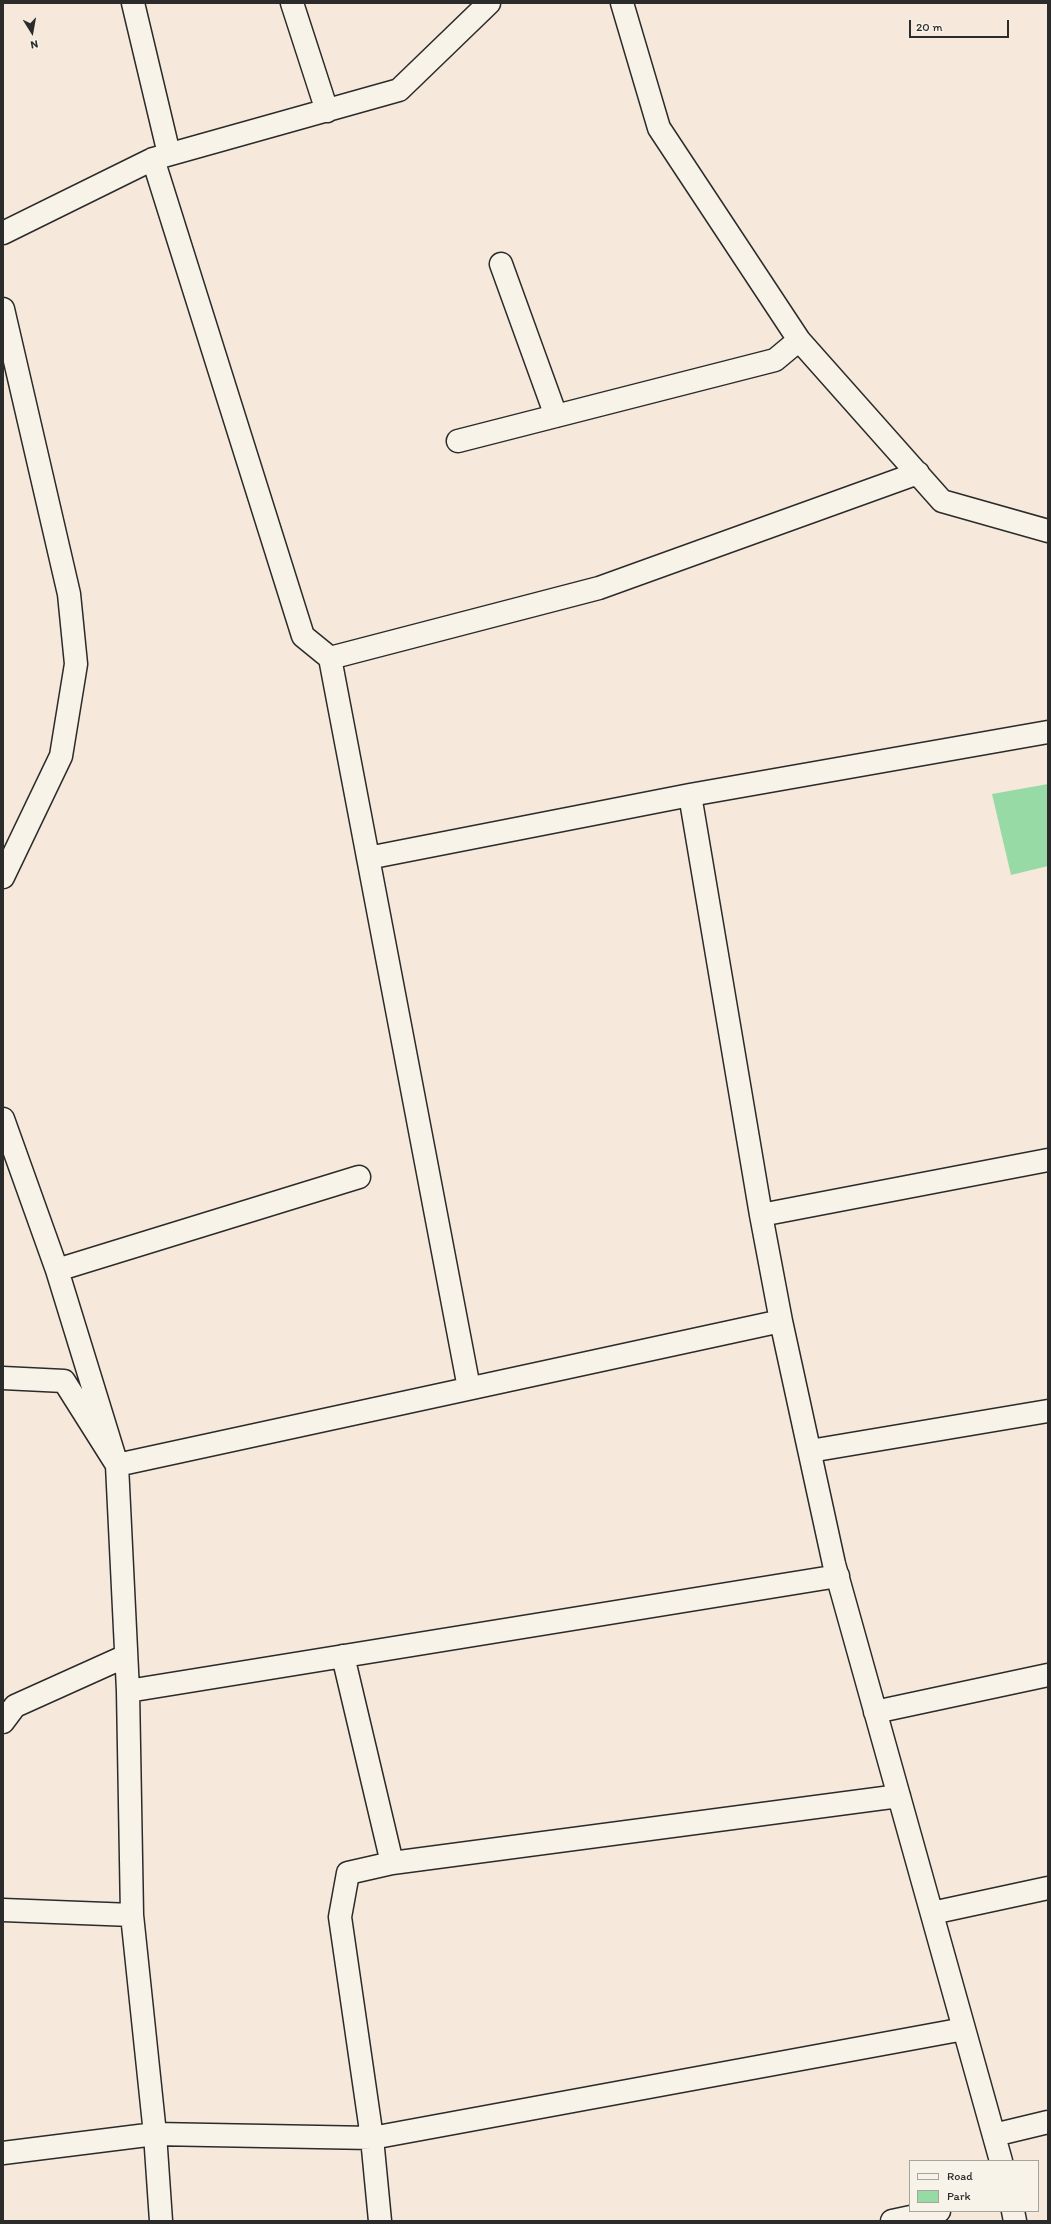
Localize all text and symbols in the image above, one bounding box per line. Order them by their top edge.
north arrow [12,12,52,52]
scale bar [911,12,1011,38]
text: 20 m [916,20,943,34]
text: N [29,37,39,51]
legend [909,2160,1039,2212]
text: Road [947,2169,973,2183]
text: Park [947,2189,971,2203]

